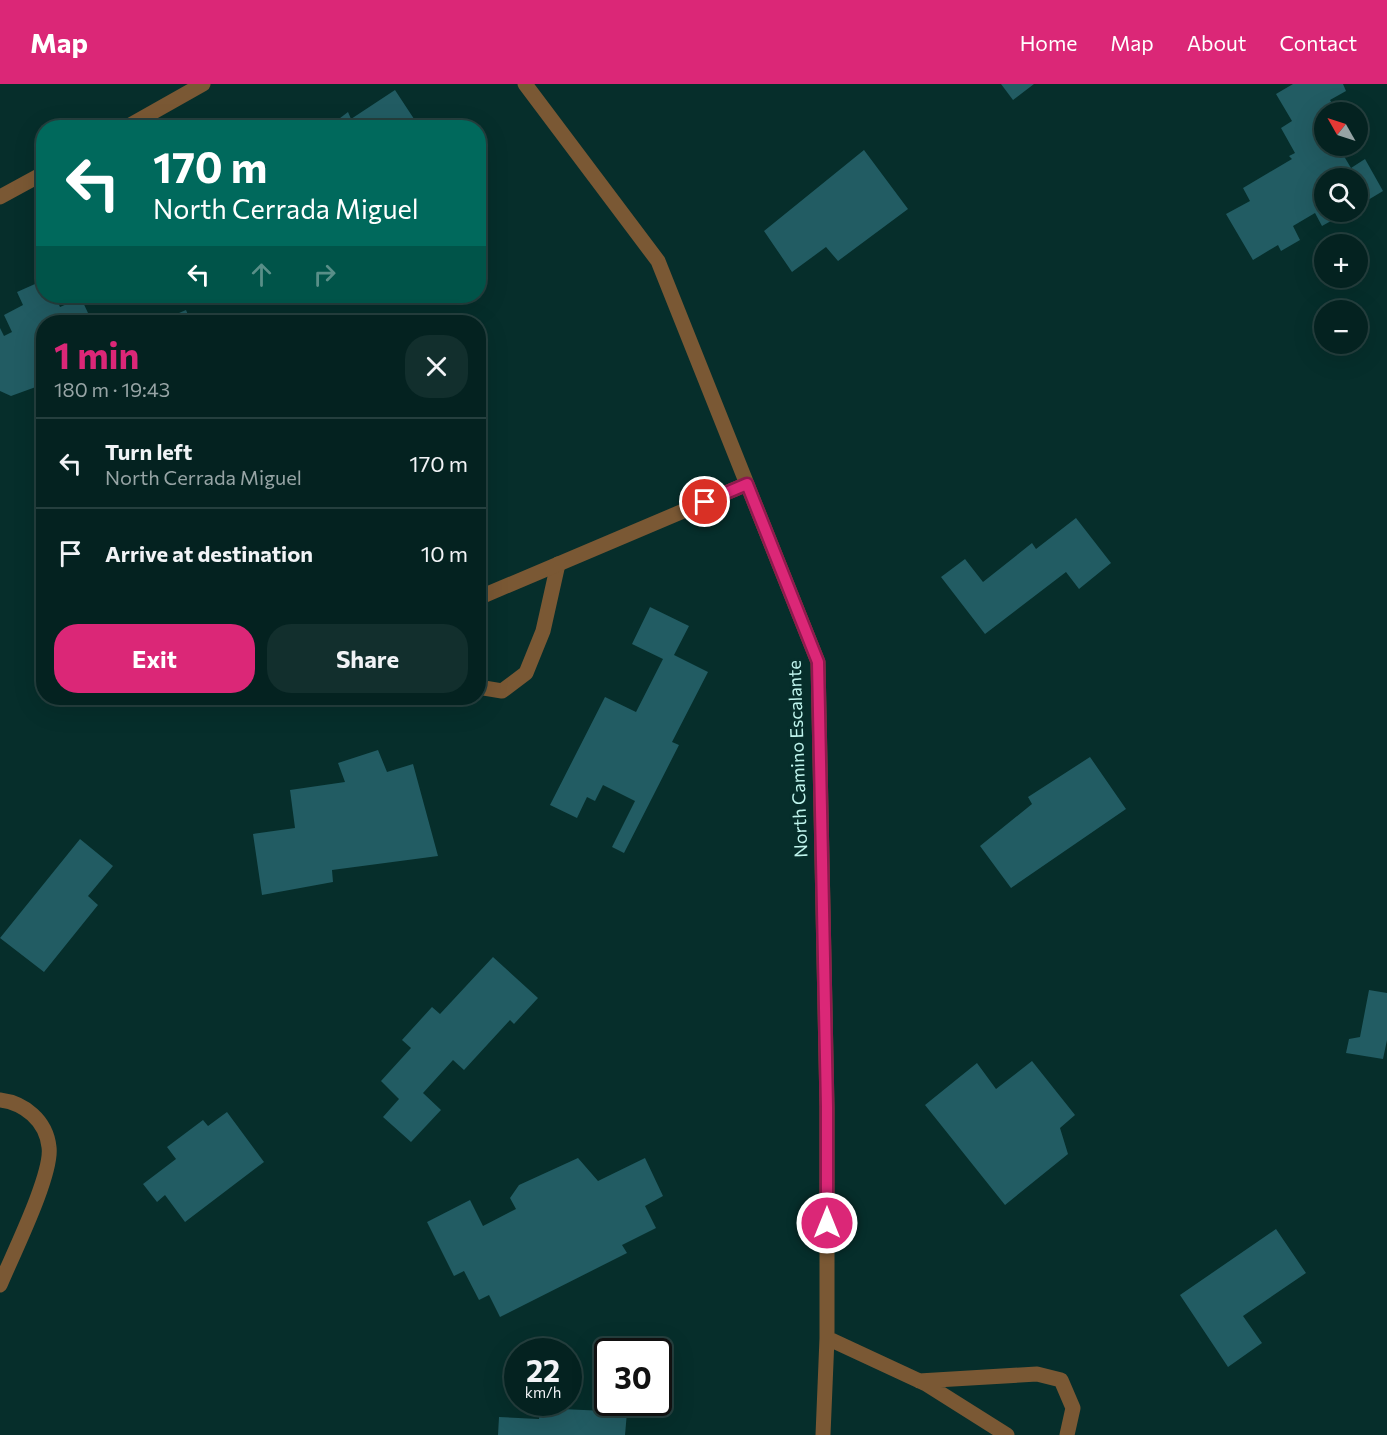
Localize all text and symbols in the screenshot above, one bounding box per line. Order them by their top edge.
text: Map [30,25,88,59]
text: Home [1020,30,1077,55]
text: Map [1110,30,1154,55]
text: About [1187,30,1246,55]
text: Contact [1279,30,1357,55]
north arrow [1314,102,1368,156]
map controls [1314,102,1368,354]
text: 170 m [153,140,267,192]
icon: left [54,144,132,222]
button: search [1314,168,1368,222]
text: North Cerrada Miguel [153,192,419,225]
button: + [1314,234,1368,288]
icon: left [182,258,215,291]
icon: ahead [245,258,278,291]
icon: right [308,258,341,291]
button: − [1314,300,1368,354]
text: 1 min [54,332,139,376]
button: close [405,335,468,398]
text: 180 m · 19:43 [54,377,170,401]
text: Turn left [105,438,192,465]
icon: left [54,447,87,480]
text: 170 m [409,450,468,477]
text: North Cerrada Miguel [105,465,302,489]
pin [679,476,730,527]
icon: arrive [688,485,721,518]
icon: arrive [54,537,87,570]
text: Arrive at destination [105,540,313,567]
text: 10 m [421,540,468,567]
button: Exit [54,624,255,693]
button: Share [267,624,468,693]
street label: North Camino Escalante [783,660,811,858]
position arrow [795,1191,859,1255]
speed limit sign: 30 [594,1338,672,1416]
text: 22 [526,1351,560,1388]
text: km/h [525,1383,561,1401]

